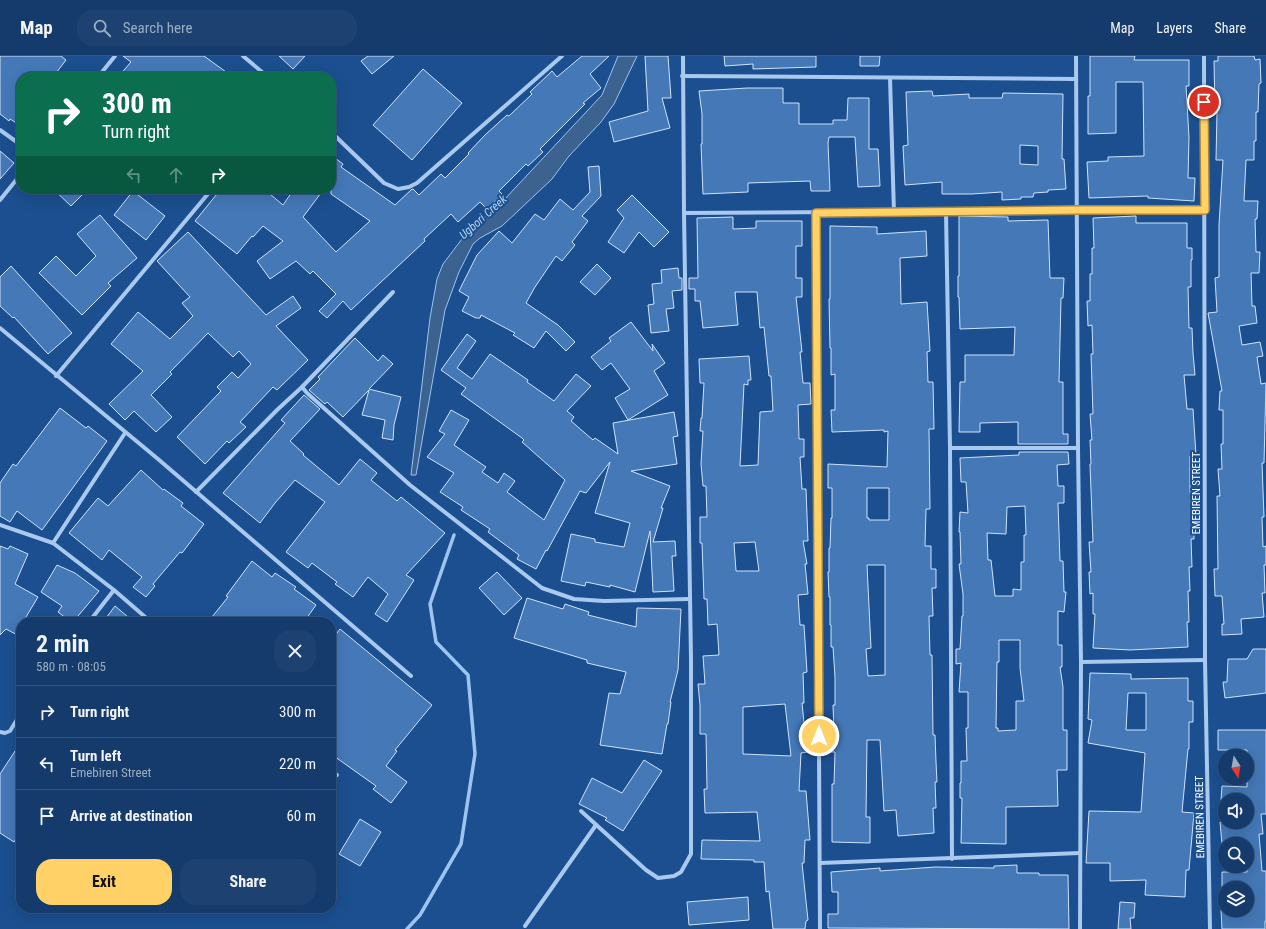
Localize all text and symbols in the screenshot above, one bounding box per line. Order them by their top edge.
search box [77,10,357,46]
text: Map [20,16,53,39]
icon: search [91,17,113,39]
text: Search here [123,19,193,37]
text: Map [1110,20,1134,36]
text: Layers [1156,20,1193,36]
text: Share [1215,20,1246,36]
pin [1187,85,1221,119]
text: 300 m [102,87,172,120]
icon: right [36,88,88,140]
icon: arrive [1193,91,1215,113]
text: Turn right [102,121,170,142]
icon: left [123,164,145,186]
icon: ahead [165,164,187,186]
icon: right [207,164,229,186]
water label: Ugbori Creek [456,192,510,242]
street label: EMEBIREN STREET [1190,451,1203,534]
text: 2 min [36,630,89,658]
button: close [274,630,316,672]
text: 580 m · 08:05 [36,659,106,674]
icon: right [36,701,58,723]
text: Turn right [70,703,129,721]
text: 300 m [279,703,316,721]
position arrow [798,715,840,757]
text: Turn left [70,747,121,765]
north arrow [1218,749,1254,785]
map controls [1218,749,1254,917]
icon: left [36,753,58,775]
text: 220 m [279,755,316,773]
text: Emebiren Street [70,765,151,780]
street label: EMEBIREN STREET [1193,775,1207,858]
button: sound [1218,793,1254,829]
icon: arrive [36,805,58,827]
text: Arrive at destination [70,807,193,825]
text: 60 m [286,807,316,825]
button: search [1218,837,1254,873]
button: Exit [36,859,172,905]
button: Share [180,859,316,905]
button: layers [1218,881,1254,917]

